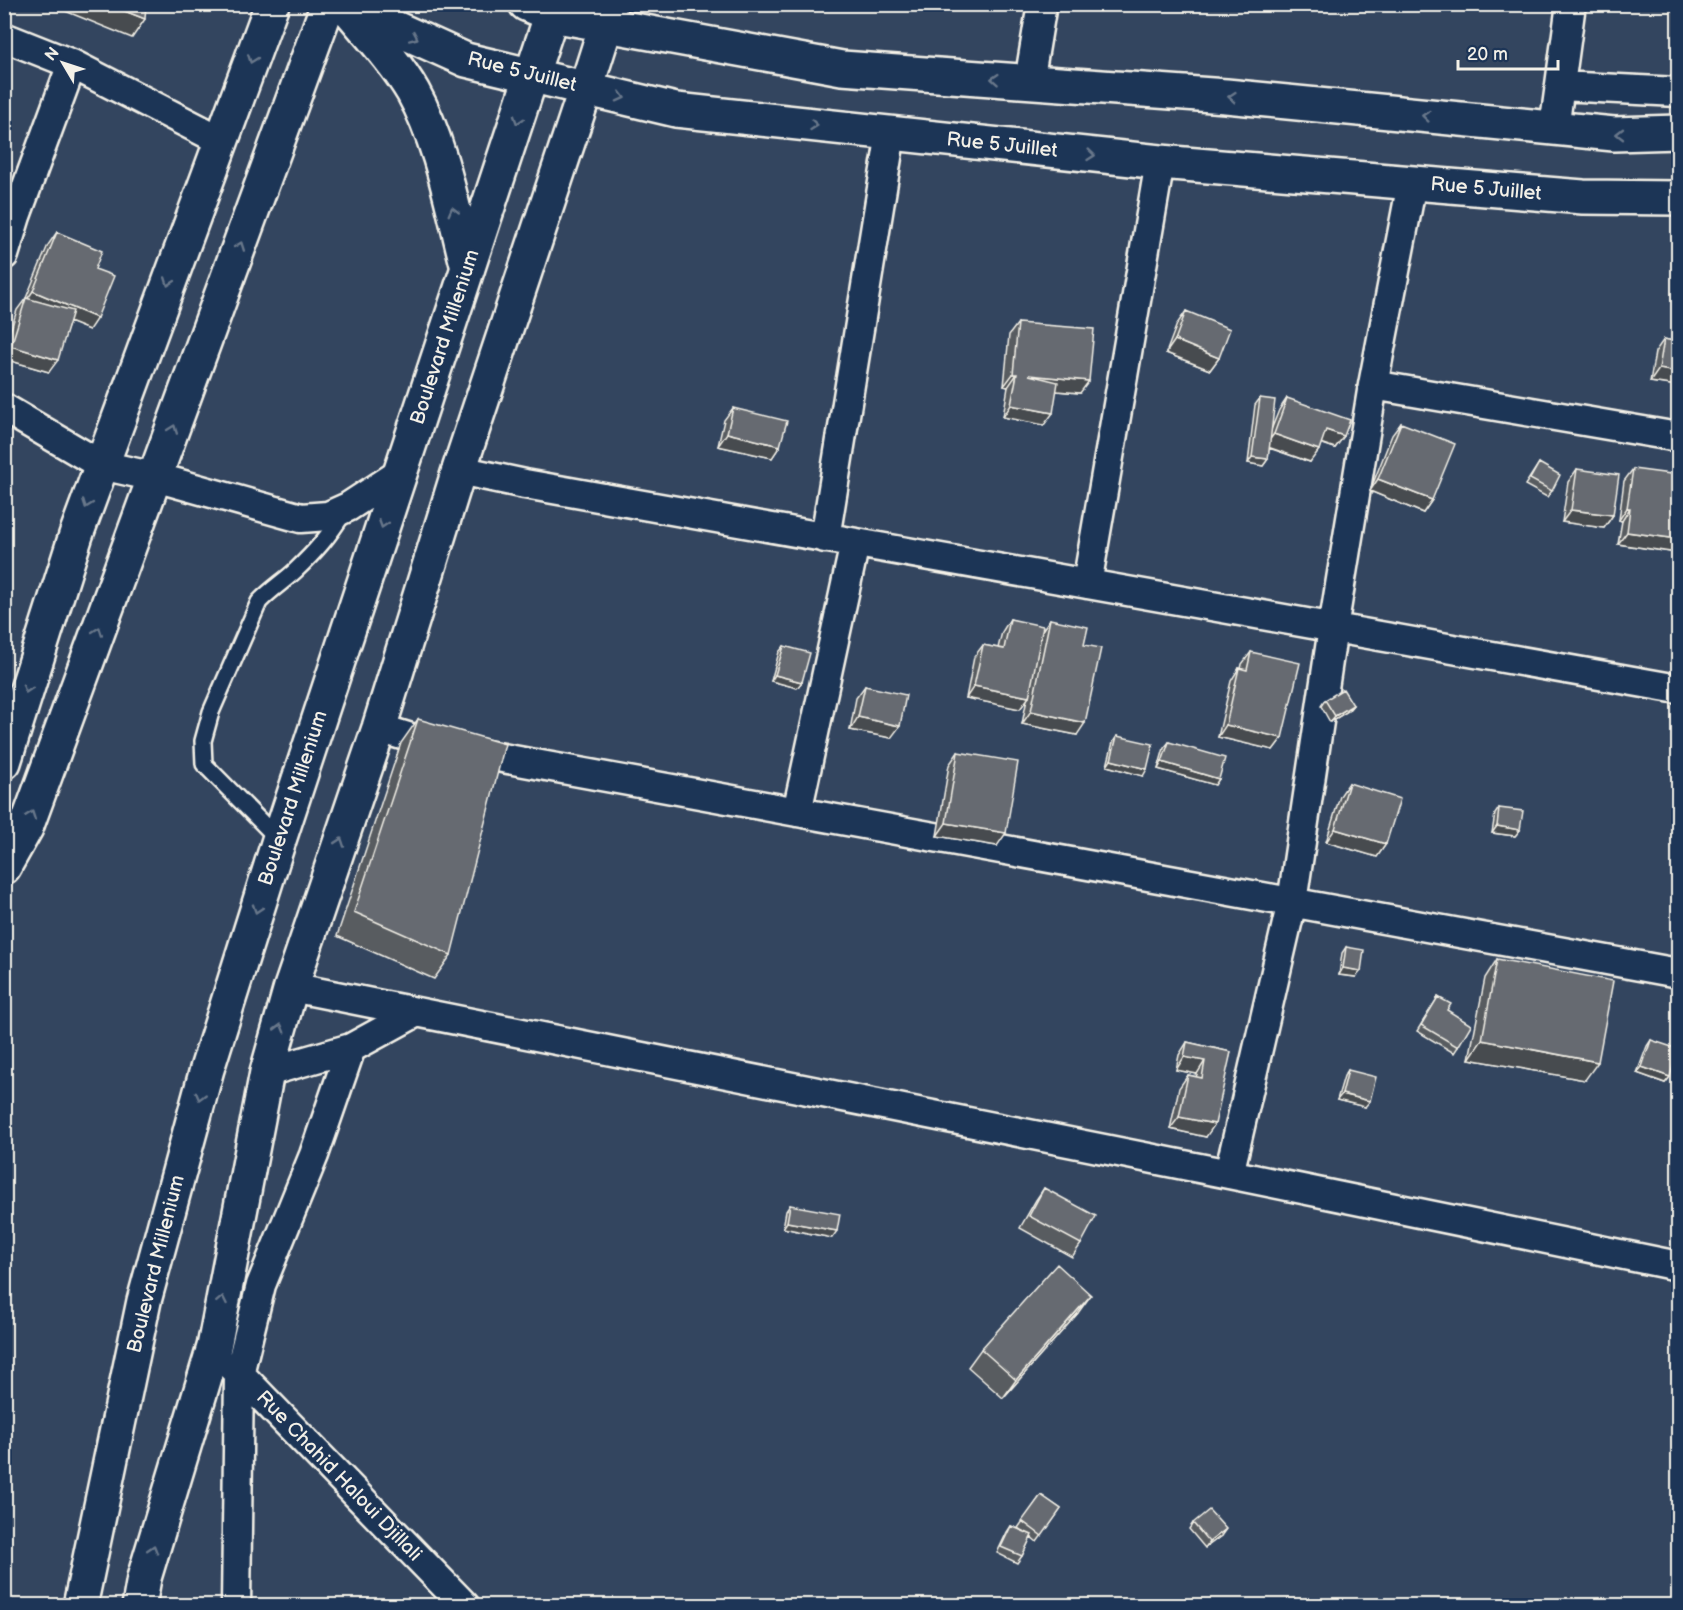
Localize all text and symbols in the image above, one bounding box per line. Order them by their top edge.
one-way arrow [408,30,419,42]
north arrow [33,33,93,93]
scale bar [1458,33,1558,71]
text: N [41,44,64,65]
text: 20 m [1467,44,1508,65]
street label: Rue 5 Juillet [465,47,579,97]
one-way arrow [246,54,259,64]
one-way arrow [991,73,1000,86]
one-way arrow [616,90,626,103]
one-way arrow [1227,91,1236,104]
one-way arrow [1421,110,1430,123]
one-way arrow [512,114,525,125]
one-way arrow [809,118,818,131]
street label: Rue 5 Juillet [945,127,1059,163]
one-way arrow [1616,128,1625,140]
one-way arrow [1087,148,1096,161]
street label: Rue 5 Juillet [1429,172,1543,206]
one-way arrow [448,206,460,217]
one-way arrow [232,241,245,251]
street label: Boulevard Millenium [405,246,485,428]
one-way arrow [164,276,177,287]
one-way arrow [165,424,178,435]
one-way arrow [82,498,95,509]
one-way arrow [378,518,390,529]
one-way arrow [90,627,103,637]
one-way arrow [22,684,34,694]
street label: Boulevard Millenium [253,707,333,889]
one-way arrow [23,810,36,820]
one-way arrow [333,837,346,848]
one-way arrow [252,903,265,914]
one-way arrow [273,1023,285,1033]
one-way arrow [194,1090,207,1100]
street label: Boulevard Millenium [122,1172,190,1356]
one-way arrow [216,1296,228,1305]
street label: Rue Chahid Haloui Djillali [251,1386,427,1566]
one-way arrow [146,1544,158,1555]

